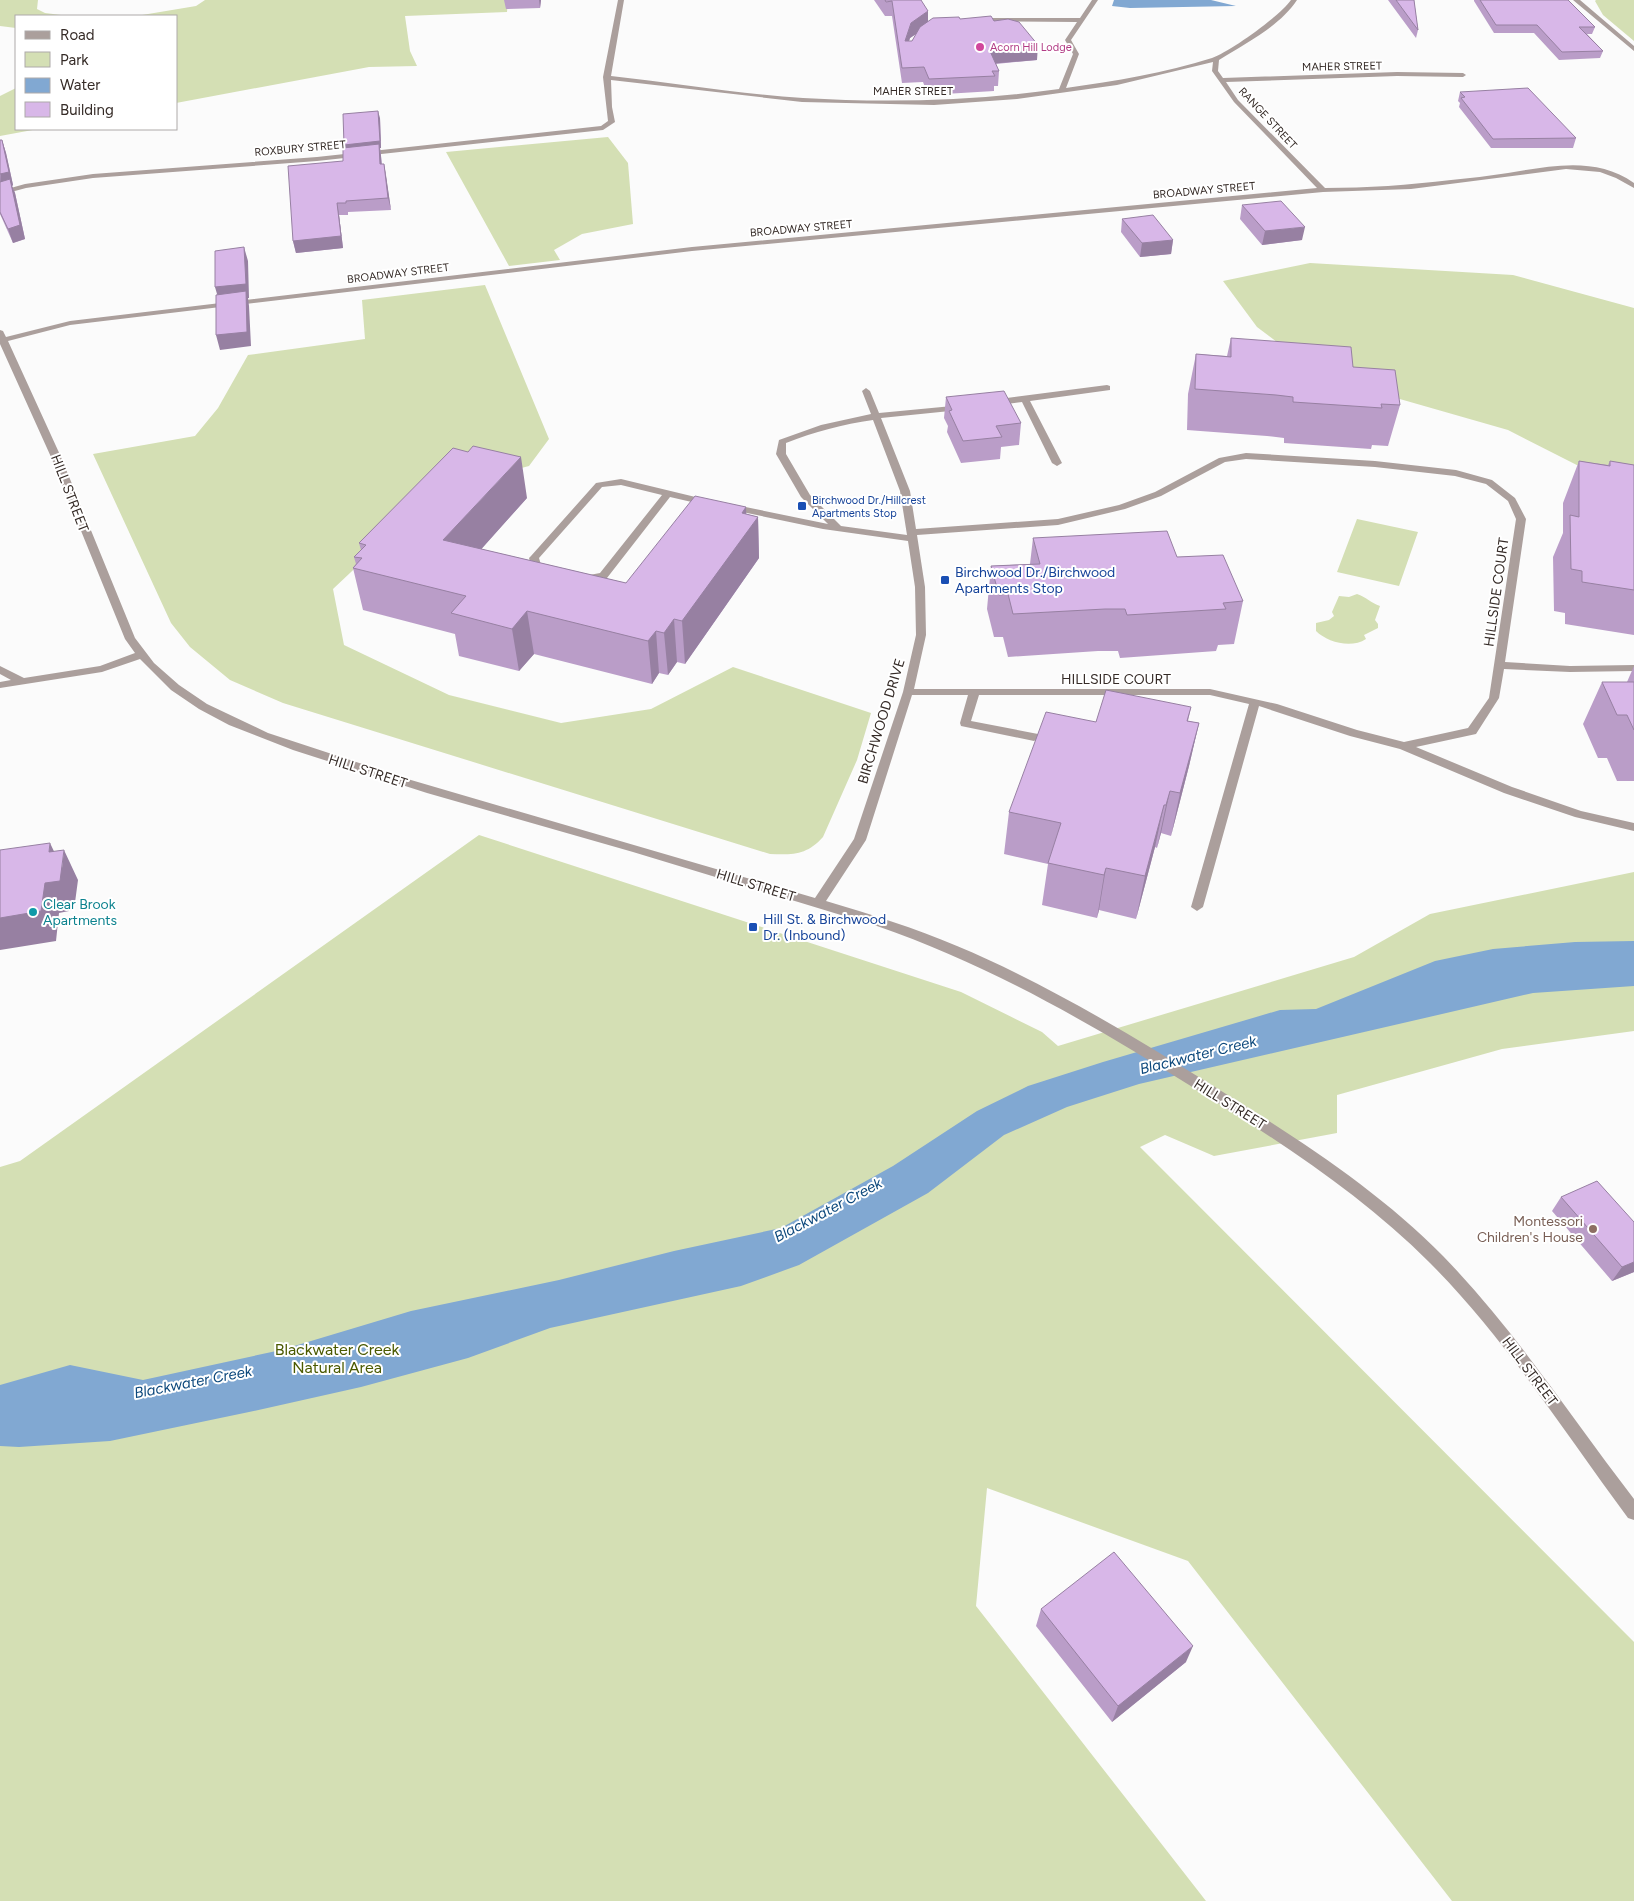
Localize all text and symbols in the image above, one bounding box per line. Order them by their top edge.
legend [15,15,178,130]
text: Road [60,26,95,44]
marker: Acorn Hill Lodge [974,41,986,53]
place label: Acorn Hill Lodge [990,41,1072,54]
text: Park [60,51,89,69]
street label: MAHER STREET [1302,59,1382,74]
text: Water [60,76,100,94]
street label: MAHER STREET [873,85,953,98]
street label: RANGE STREET [1236,85,1299,152]
text: Building [60,101,114,119]
street label: ROXBURY STREET [254,138,346,159]
street label: BROADWAY STREET [1152,180,1256,201]
street label: BROADWAY STREET [749,218,853,239]
street label: BROADWAY STREET [346,261,450,286]
street label: HILL STREET [47,452,92,535]
place label: Birchwood Dr./Hillcrest Apartments Stop [812,494,926,520]
marker: Birchwood Dr./Hillcrest Apartments Stop [796,500,808,512]
street label: HILLSIDE COURT [1480,536,1513,648]
place label: Birchwood Dr./Birchwood Apartments Stop [955,564,1115,597]
marker: Birchwood Dr./Birchwood Apartments Stop [939,574,951,586]
street label: BIRCHWOOD DRIVE [854,656,909,786]
street label: HILLSIDE COURT [1061,671,1171,688]
street label: HILL STREET [326,751,410,792]
street label: HILL STREET [714,865,798,906]
place label: Clear Brook Apartments [43,896,117,929]
marker: Clear Brook Apartments [27,906,39,918]
place label: Hill St. & Birchwood Dr. (Inbound) [763,911,886,944]
marker: Hill St. & Birchwood Dr. (Inbound) [747,921,759,933]
water label: Blackwater Creek [1138,1032,1259,1078]
street label: HILL STREET [1191,1076,1269,1133]
water label: Blackwater Creek [771,1174,886,1246]
place label: Montessori Children's House [1477,1213,1583,1246]
marker: Montessori Children's House [1587,1223,1599,1235]
street label: HILL STREET [1498,1334,1561,1409]
park label: Blackwater Creek Natural Area [275,1340,400,1377]
water label: Blackwater Creek [133,1362,254,1402]

